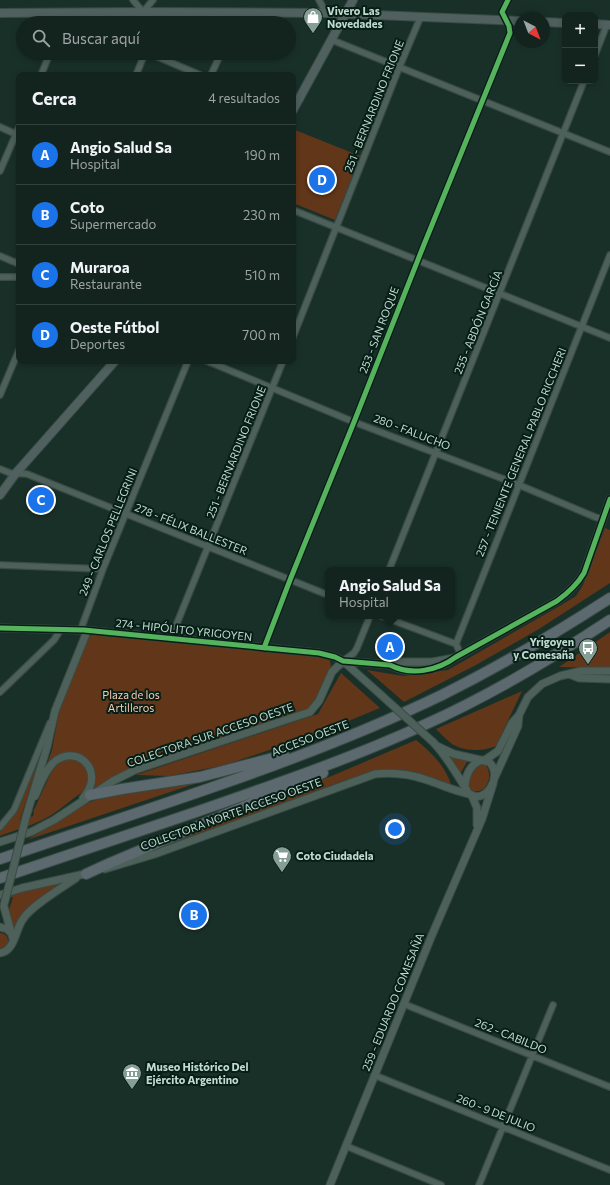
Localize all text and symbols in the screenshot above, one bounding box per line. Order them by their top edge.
place label: Vivero Las Novedades [327,4,383,30]
shop icon: Vivero Las Novedades [302,6,324,34]
north arrow [514,12,550,48]
map controls [562,12,598,84]
button: + [562,12,598,48]
search box [16,16,296,60]
icon: search [30,27,52,49]
text: Buscar aquí [62,29,140,47]
street label: 251 - BERNARDINO FRIONE [341,38,406,174]
button: − [562,48,598,84]
text: Cerca [32,88,77,109]
text: 4 resultados [208,90,280,106]
text: Angio Salud Sa [70,138,172,156]
text: A [40,147,50,163]
text: 190 m [244,147,280,163]
text: Hospital [70,156,120,172]
pin: D [309,165,335,195]
text: Coto [70,198,104,216]
text: B [41,207,49,223]
text: 230 m [243,207,280,223]
text: Supermercado [70,216,156,232]
text: Muraroa [70,258,130,276]
text: C [41,267,49,283]
text: 510 m [245,267,280,283]
street label: 255 - ABDÓN GARCÍA [450,267,504,376]
text: Restaurante [70,276,142,292]
street label: 253 - SAN ROQUE [356,285,401,375]
text: Oeste Fútbol [70,318,159,336]
text: D [40,327,50,343]
text: 700 m [242,327,280,343]
text: Deportes [70,336,125,352]
street label: 257 - TENIENTE GENERAL PABLO RICCHERI [473,345,569,558]
street label: 251 - BERNARDINO FRIONE [203,384,268,520]
street label: 280 - FALUCHO [372,411,452,452]
street label: 249 - CARLOS PELLEGRINI [76,466,139,598]
pin: C [28,485,54,515]
street label: 278 - FÉLIX BALLESTER [133,499,250,557]
popup [325,567,455,619]
text: Angio Salud Sa [339,576,441,594]
text: Hospital [339,594,389,610]
street label: 274 - HIPÓLITO YRIGOYEN [115,615,253,643]
pin: A [377,632,403,662]
place label: Yrigoyen y Comesaña [513,635,574,661]
bus stop icon: Yrigoyen y Comesaña [577,637,599,665]
park label: Plaza de los Artilleros [102,688,160,714]
street label: COLECTORA SUR ACCESO OESTE [125,700,295,769]
street label: ACCESO OESTE [269,717,350,758]
street label: COLECTORA NORTE ACCESO OESTE [139,775,323,852]
your location [385,819,405,839]
supermarket icon: Coto Ciudadela [271,845,293,873]
place label: Coto Ciudadela [296,849,374,862]
pin: B [181,900,207,930]
street label: 259 - EDUARDO COMESAÑA [359,931,426,1073]
street label: 262 - CABILDO [473,1015,549,1056]
place label: Museo Histórico Del Ejército Argentino [146,1060,248,1086]
museum icon: Museo Histórico Del Ejército Argentino [121,1062,143,1090]
street label: 260 - 9 DE JULIO [454,1091,538,1135]

